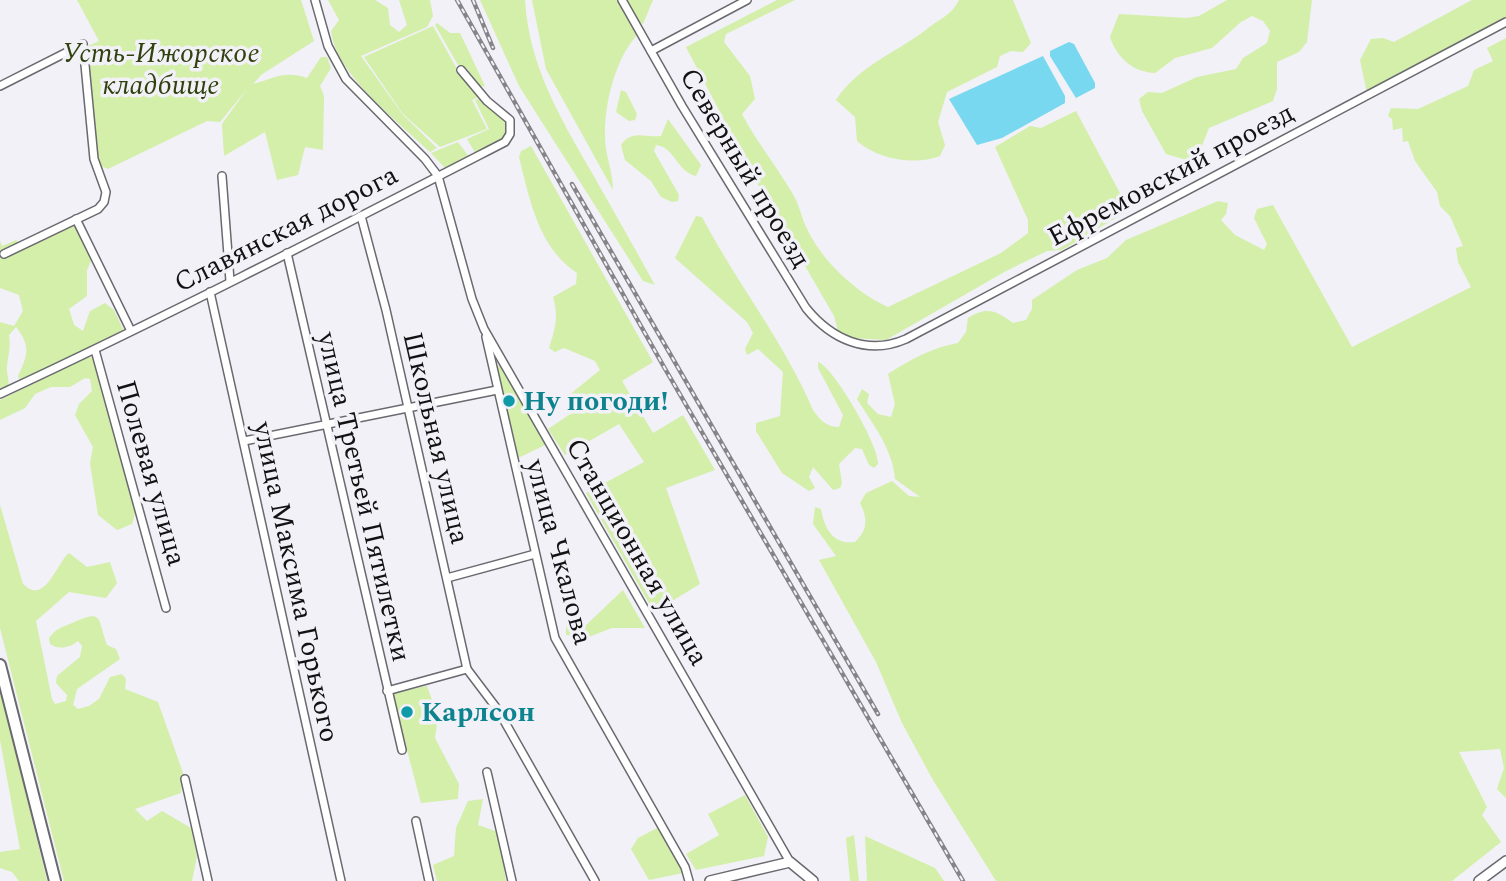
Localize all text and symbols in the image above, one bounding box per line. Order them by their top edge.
park label: Усть-Ижорское кладбище [62,32,260,107]
street label: Северный проезд [668,60,822,276]
street label: Ефремовский проезд [1040,92,1302,258]
street label: Славянская дорога [166,154,406,304]
street label: улица Третьей Пятилетки [305,327,423,666]
street label: Школьная улица [391,328,481,549]
street label: Полевая улица [104,375,198,571]
place label: Ну погоди! [523,380,668,423]
marker: Ну погоди! [501,393,517,409]
street label: улица Максима Горького [241,417,351,746]
street label: Станционная улица [554,430,720,674]
street label: улица Чкалова [513,453,604,650]
place label: Карлсон [421,691,535,734]
marker: Карлсон [399,704,415,720]

